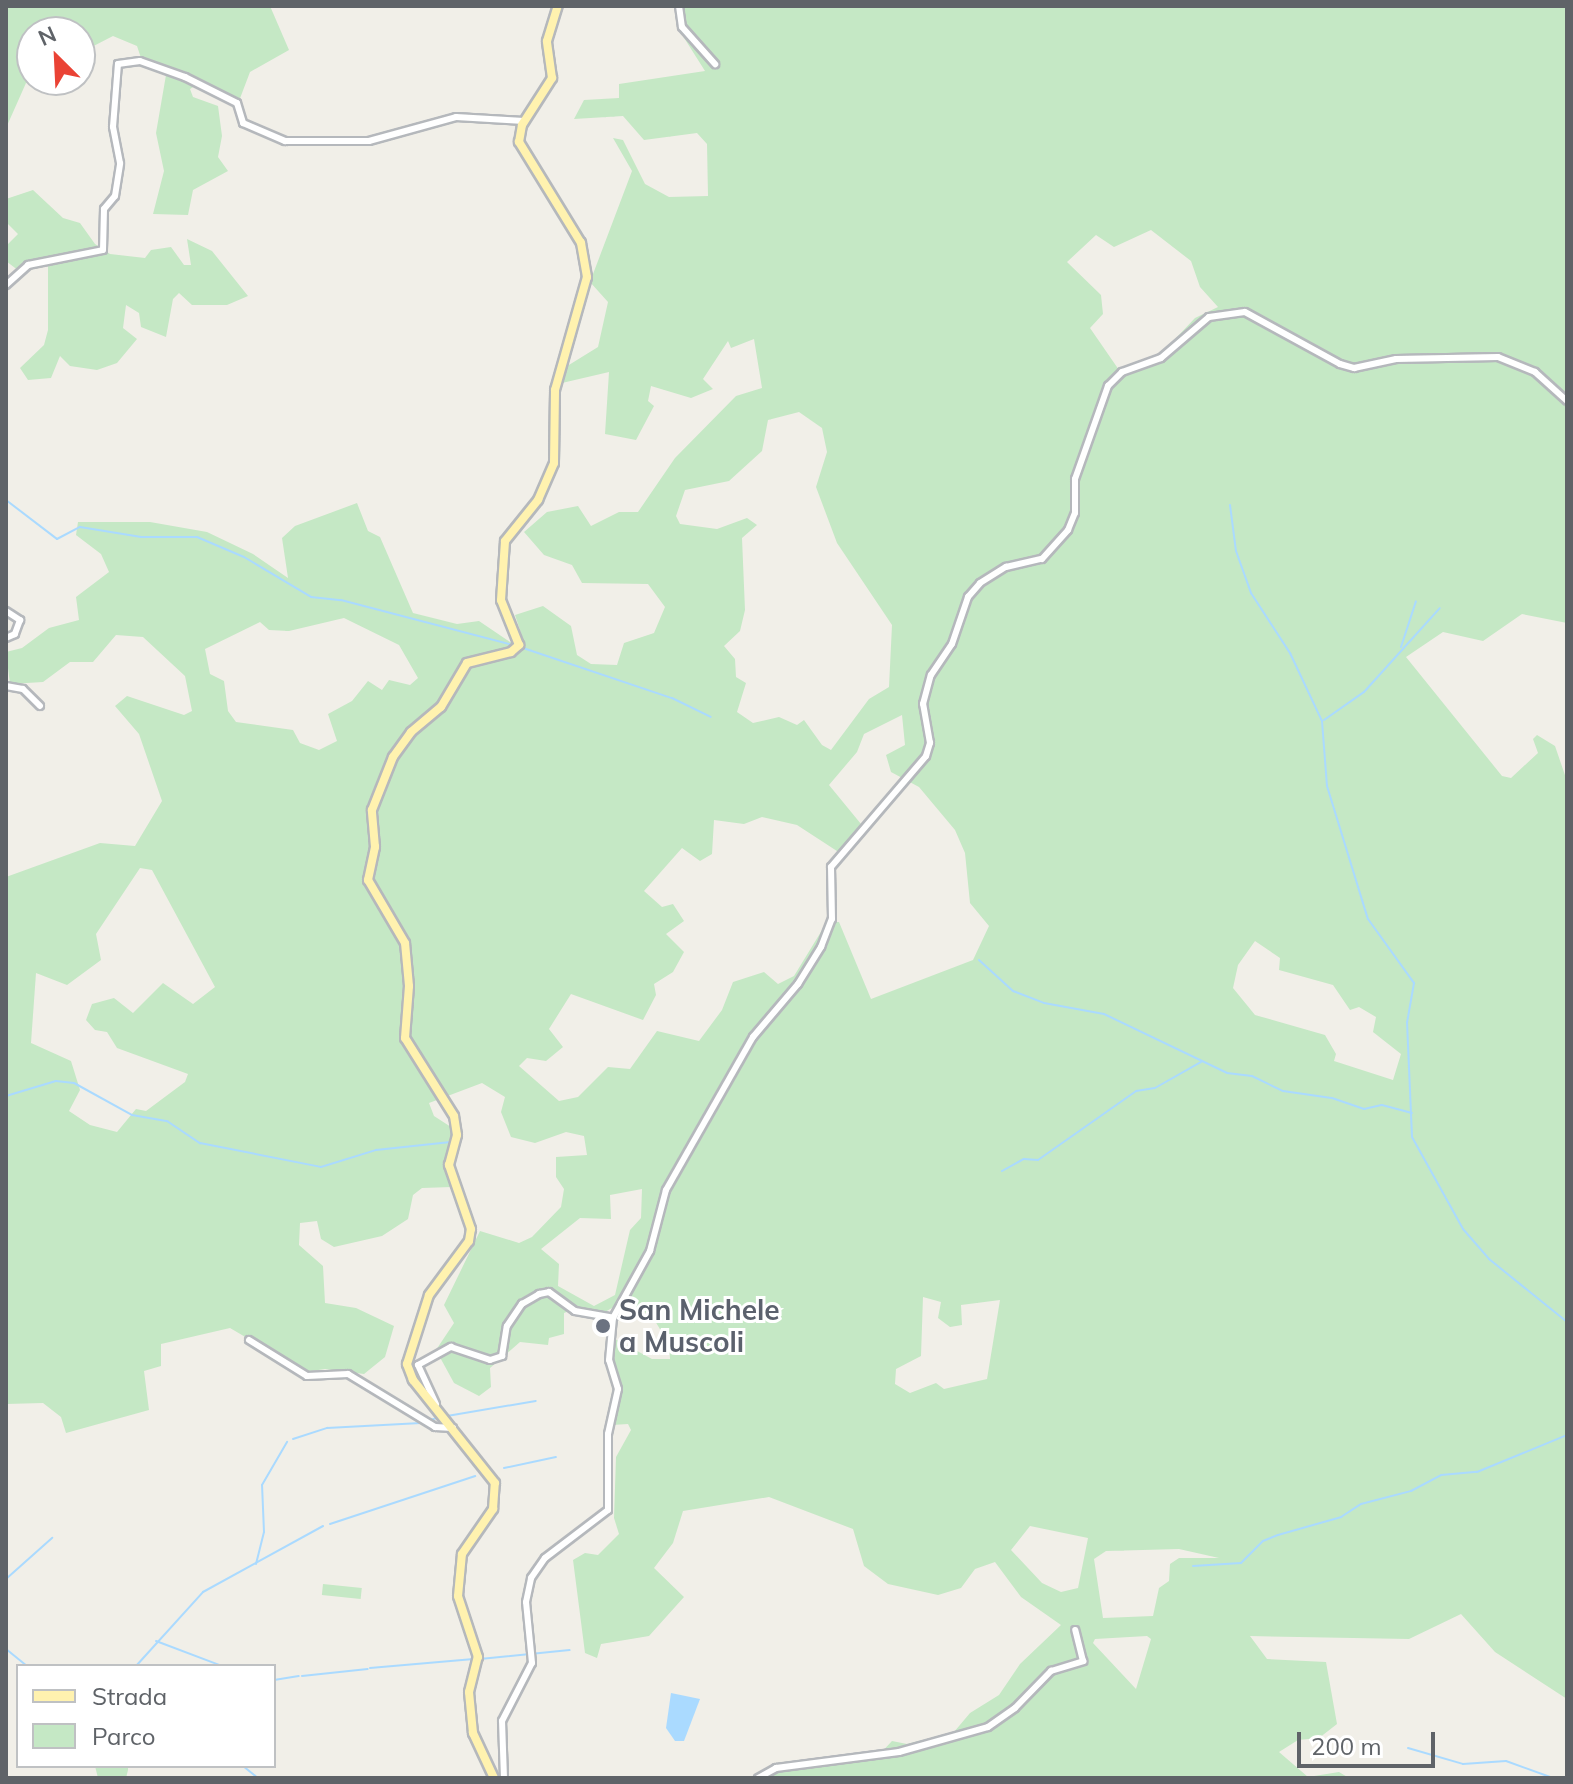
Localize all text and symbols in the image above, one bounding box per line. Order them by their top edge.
north arrow [16,16,96,96]
text: N [34,20,60,52]
place label: San Michele a Muscoli [619,1293,780,1359]
marker: San Michele a Muscoli [594,1317,612,1335]
legend [16,1664,276,1768]
text: Strada [92,1681,167,1711]
scale bar [1301,1716,1439,1766]
text: Parco [92,1721,155,1751]
text: 200 m [1311,1731,1382,1761]

